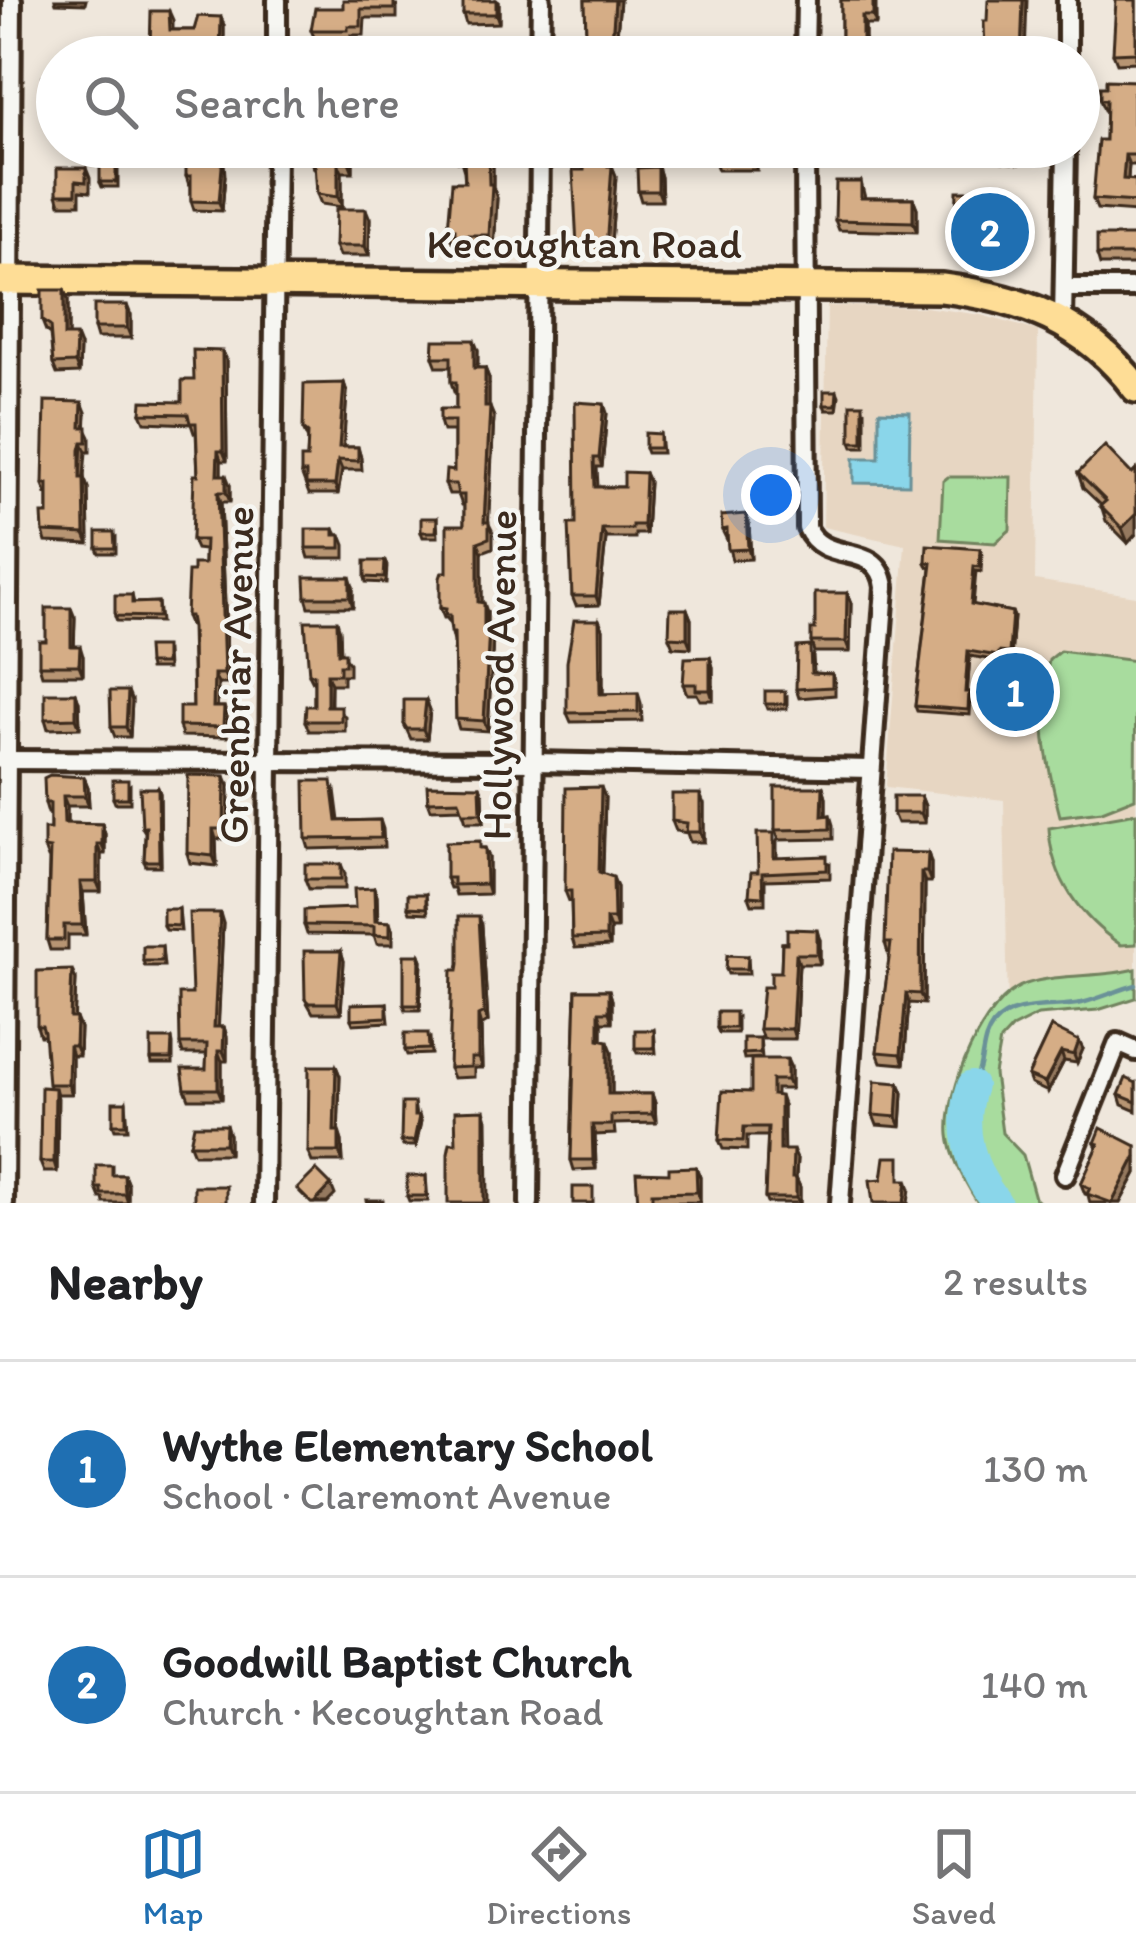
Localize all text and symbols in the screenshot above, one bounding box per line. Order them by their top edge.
search box [36,36,1100,168]
icon: search [78,69,144,135]
text: Search here [174,75,400,129]
pin: 2 [951,187,1029,277]
street label: Kecoughtan Road [426,218,742,269]
your location [741,465,801,525]
street label: Greenbriar Avenue [208,506,264,844]
street label: Hollywood Avenue [471,509,527,841]
pin: 1 [976,647,1054,737]
text: Nearby [48,1251,203,1312]
text: 2 results [943,1258,1088,1305]
text: Wythe Elementary School [162,1418,653,1472]
text: 1 [78,1445,96,1492]
text: 130 m [983,1445,1088,1492]
text: School · Claremont Avenue [162,1472,611,1519]
text: Goodwill Baptist Church [162,1634,632,1688]
text: 2 [77,1661,97,1708]
text: 140 m [981,1661,1088,1708]
text: Church · Kecoughtan Road [162,1688,604,1735]
tab: Map [140,1821,206,1932]
tab: Directions [486,1821,631,1932]
tab: Saved [912,1821,996,1932]

